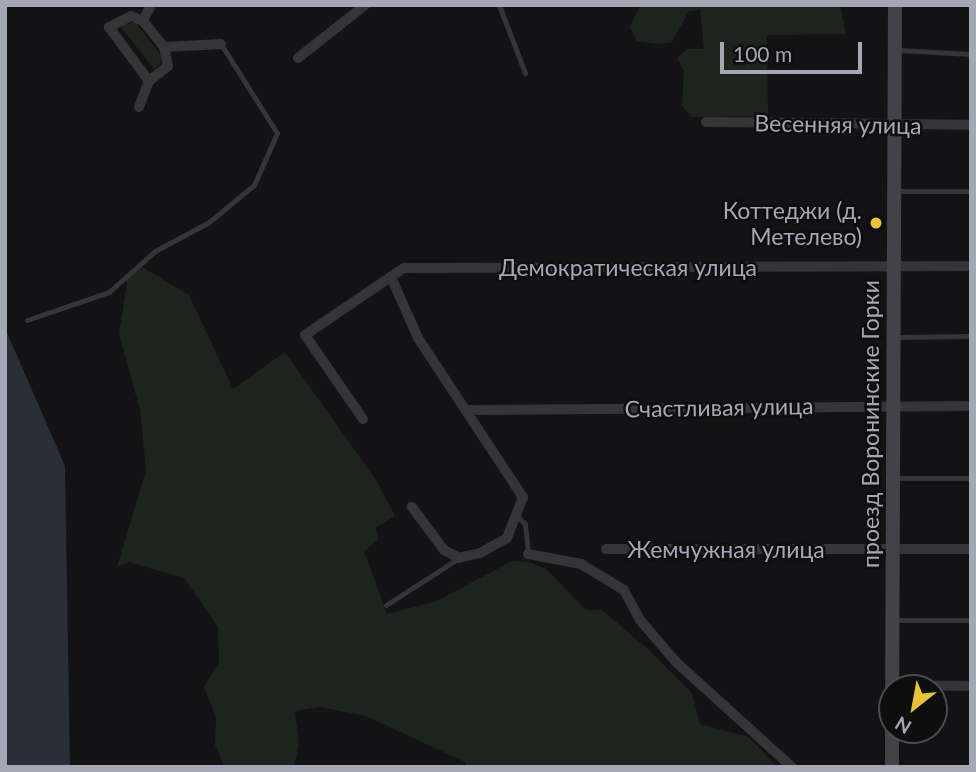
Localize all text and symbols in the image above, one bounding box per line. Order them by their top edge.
scale bar [724,28,866,72]
text: 100 m [733,41,792,66]
street label: Весенняя улица [754,109,922,139]
place label: Коттеджи (д. Метелево) [723,196,862,250]
marker: Коттеджи (д. Метелево) [868,215,884,231]
street label: Демократическая улица [499,253,757,281]
street label: проезд Воронинские Горки [856,280,884,568]
street label: Счастливая улица [624,392,814,422]
street label: Жемчужная улица [627,535,825,563]
north arrow [878,674,948,744]
text: N [891,712,915,739]

